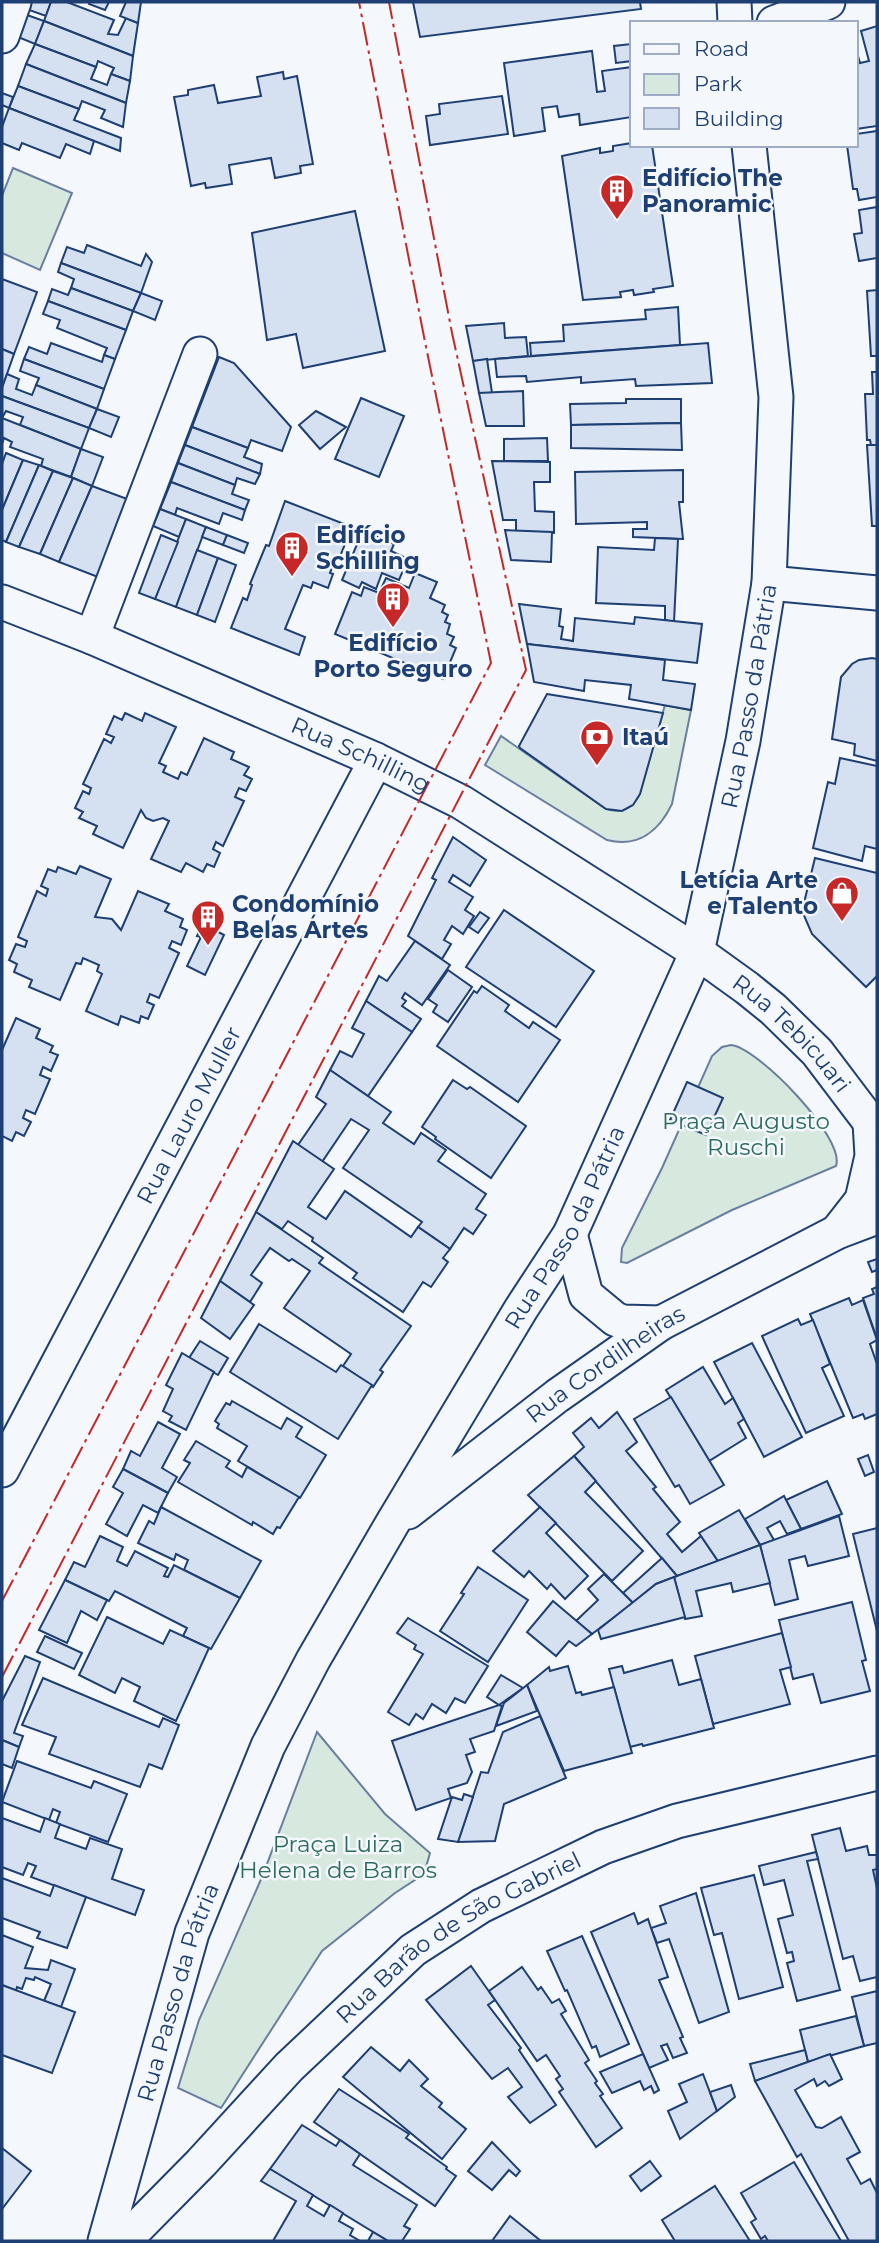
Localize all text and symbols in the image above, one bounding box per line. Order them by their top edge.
legend [630,21,858,147]
text: Road [694,36,749,61]
text: Park [694,71,742,96]
text: Building [694,106,784,131]
place label: Edifício The Panoramic [642,164,783,218]
building icon: Edifício The Panoramic [598,172,636,221]
place label: Edifício Schilling [316,521,420,575]
building icon: Edifício Schilling [273,529,311,578]
building icon: Edifício Porto Seguro [374,580,412,629]
street label: Rua Passo da Pátria [715,582,783,811]
place label: Edifício Porto Seguro [314,629,472,683]
street label: Rua Schilling [287,711,435,799]
bank icon: Itaú [578,718,616,767]
place label: Itaú [622,723,669,751]
place label: Letícia Arte e Talento [680,866,818,920]
shop icon: Letícia Arte e Talento [823,874,861,923]
place label: Condomínio Belas Artes [232,890,379,944]
building icon: Condomínio Belas Artes [189,898,227,947]
street label: Rua Tebicuari [727,968,857,1098]
street label: Rua Lauro Muller [131,1022,247,1209]
park label: Praça Augusto Ruschi [662,1107,830,1161]
street label: Rua Passo da Pátria [498,1121,631,1334]
street label: Rua Cordilheiras [520,1299,690,1429]
park label: Praça Luiza Helena de Barros [239,1830,437,1884]
street label: Rua Barão de São Gabriel [330,1846,585,2029]
street label: Rua Passo da Pátria [131,1879,225,2105]

